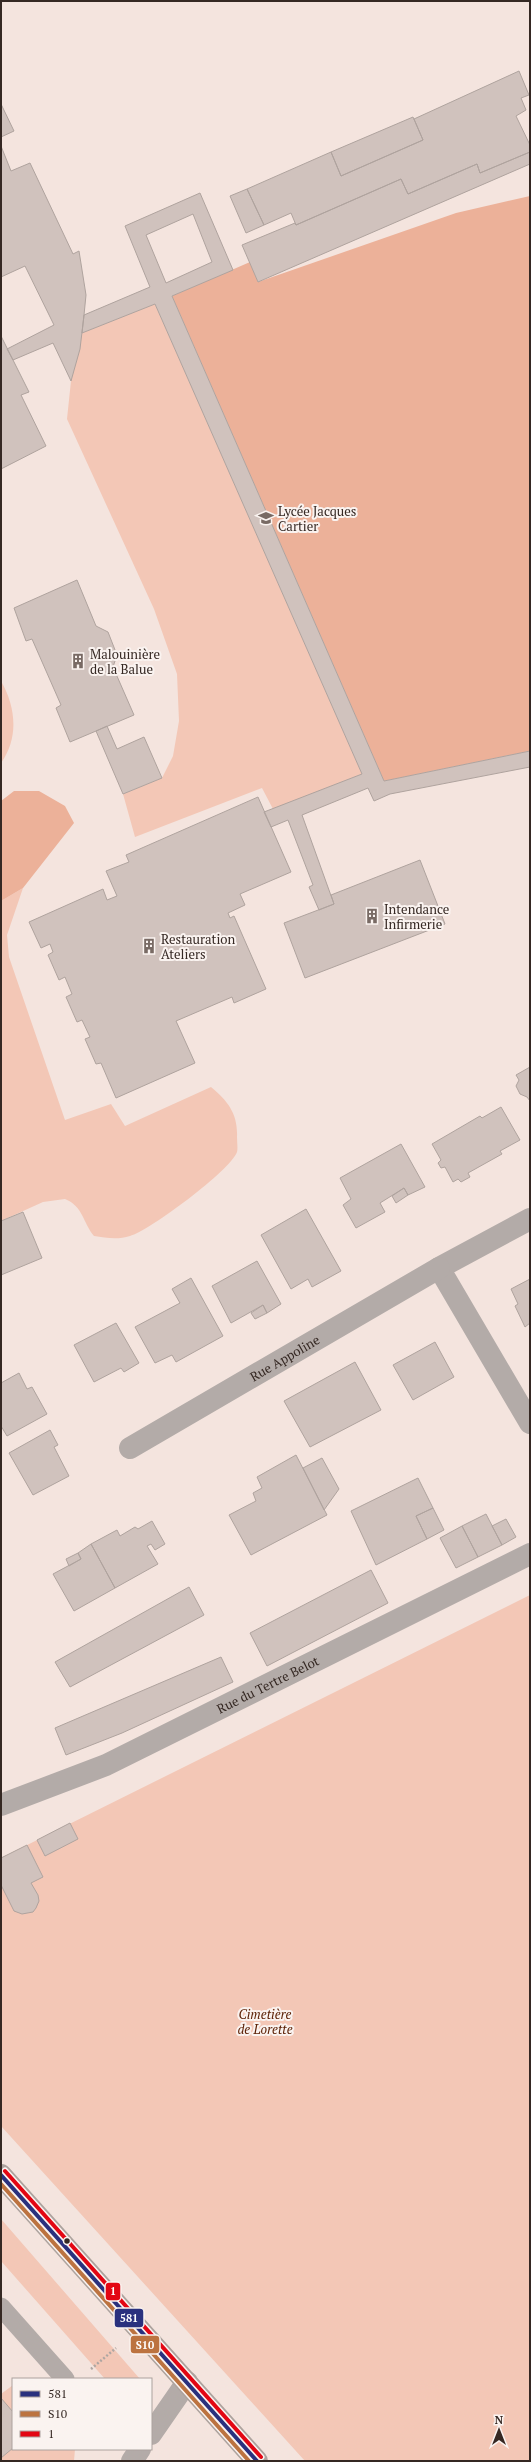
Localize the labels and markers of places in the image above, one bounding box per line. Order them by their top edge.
place label: Lycée Jacques Cartier [278,502,356,535]
school or university icon: Lycée Jacques Cartier [257,509,275,527]
place label: Malouinière de la Balue [90,645,160,678]
building icon: Malouinière de la Balue [69,652,87,670]
place label: Intendance Infirmerie [384,900,449,933]
building icon: Intendance Infirmerie [363,907,381,925]
place label: Restauration Ateliers [161,930,236,963]
building icon: Restauration Ateliers [140,937,158,955]
unlabelled marker [62,2236,72,2246]

